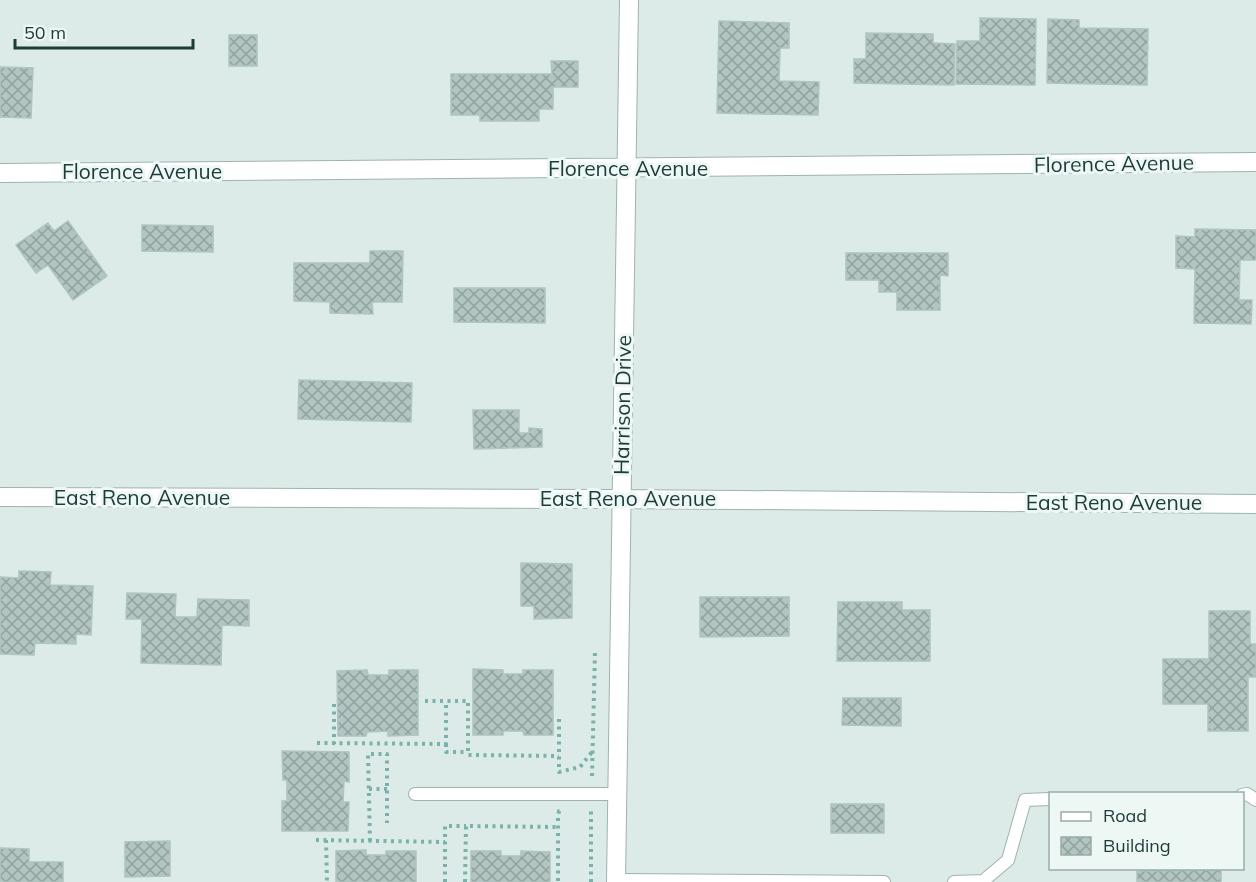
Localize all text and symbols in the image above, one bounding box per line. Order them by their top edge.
scale bar [15,12,194,50]
text: 50 m [24,21,66,44]
street label: Florence Avenue [1034,149,1194,177]
street label: Florence Avenue [548,155,708,181]
street label: Florence Avenue [62,158,222,184]
street label: Harrison Drive [608,335,636,475]
street label: East Reno Avenue [54,484,230,510]
street label: East Reno Avenue [540,485,716,511]
street label: East Reno Avenue [1026,489,1202,515]
legend [1049,792,1244,870]
text: Road [1103,804,1147,827]
text: Building [1103,834,1171,857]

